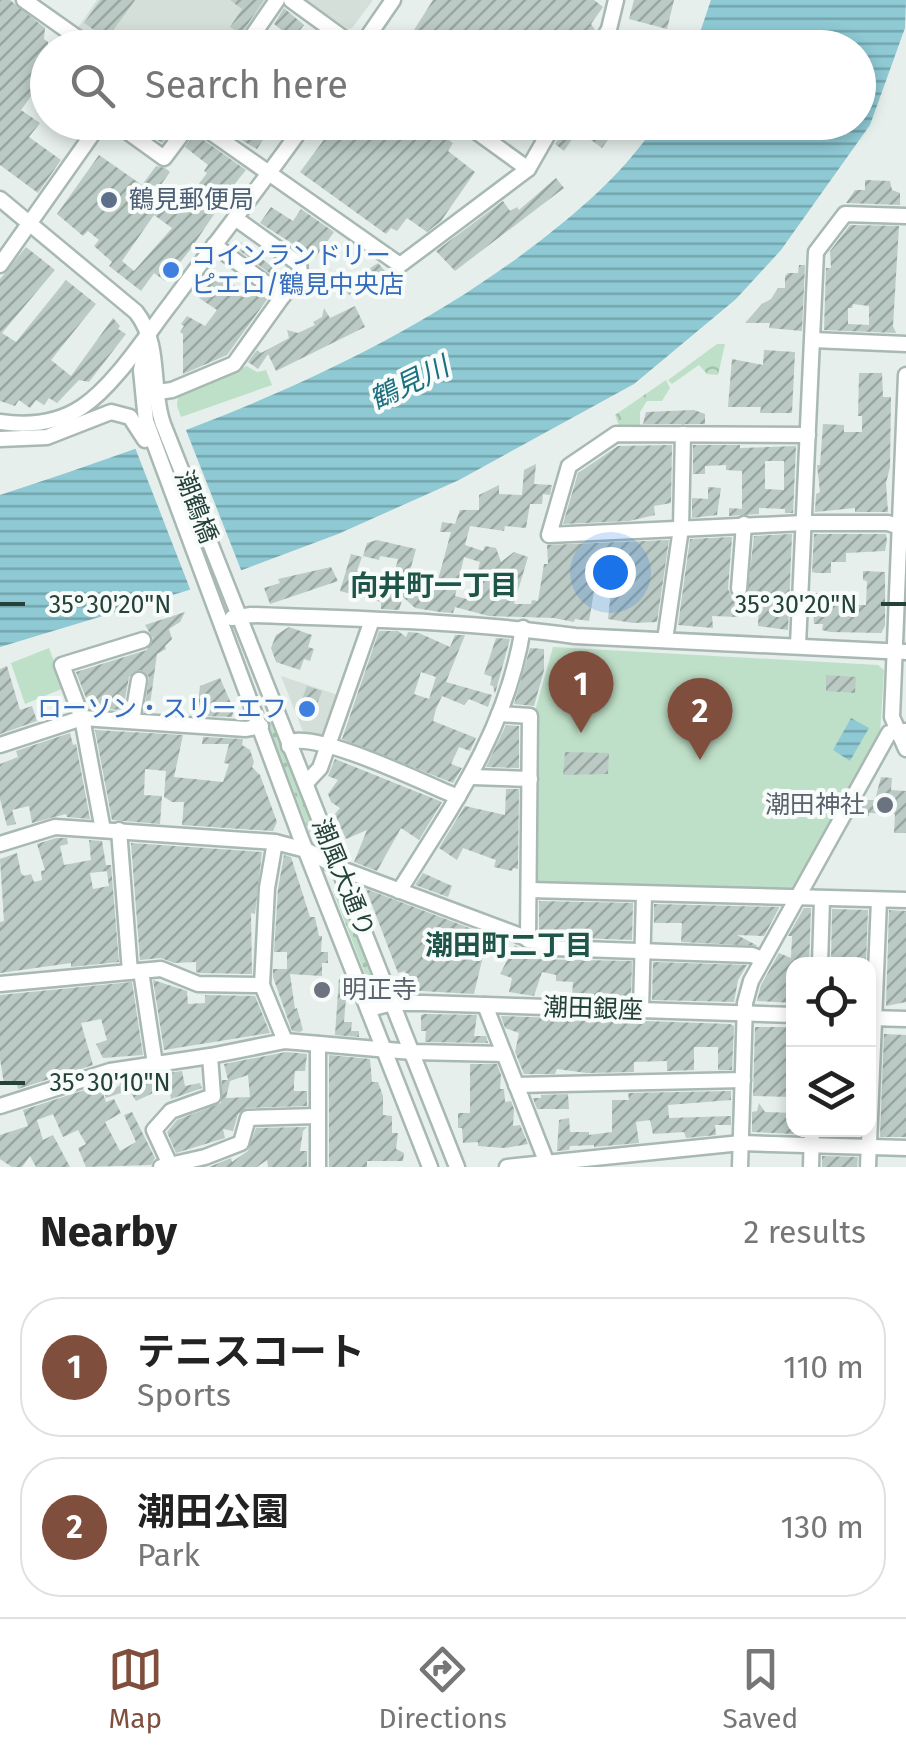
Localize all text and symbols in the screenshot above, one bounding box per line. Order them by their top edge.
search box [30,30,876,140]
icon: search [65,58,120,113]
text: Search here [145,62,348,108]
place label: 鶴見郵便局 [129,185,254,215]
marker: 鶴見郵便局 [98,189,120,211]
place label: コインランドリー ピエロ/鶴見中央店 [191,241,404,300]
marker: コインランドリー ピエロ/鶴見中央店 [160,259,182,281]
water label: 鶴見川 [364,348,457,416]
street label: 潮鶴橋 [169,467,223,547]
your location [585,547,636,598]
district label: 向井町一丁目 [350,569,518,602]
text: 35°30'20"N [49,590,171,620]
text: 35°30'20"N [735,590,857,620]
pin: 1 [548,650,614,733]
pin: 2 [668,678,732,760]
place label: ローソン・スリーエフ [37,694,287,724]
marker: ローソン・スリーエフ [296,698,318,720]
place label: 潮田神社 [765,790,865,820]
marker: 潮田神社 [874,794,896,816]
street label: 潮風大通り [306,814,380,942]
district label: 潮田町二丁目 [425,929,593,962]
map controls [786,957,876,1137]
button: locate [786,957,876,1047]
place label: 明正寺 [342,975,417,1005]
marker: 明正寺 [311,979,333,1001]
street label: 潮田銀座 [542,992,644,1026]
button: layers [786,1047,876,1137]
text: 35°30'10"N [49,1068,171,1098]
text: Nearby [40,1207,177,1257]
text: 2 results [743,1213,866,1251]
text: テニスコート [137,1329,365,1375]
text: 1 [67,1348,82,1386]
text: 110 m [783,1348,864,1386]
text: Sports [137,1376,231,1414]
text: 潮田公園 [137,1489,289,1535]
text: 2 [66,1508,83,1546]
text: 130 m [780,1508,864,1546]
text: Park [137,1536,200,1574]
tab: Map [108,1642,163,1735]
tab: Directions [378,1642,507,1735]
tab: Saved [722,1642,798,1735]

